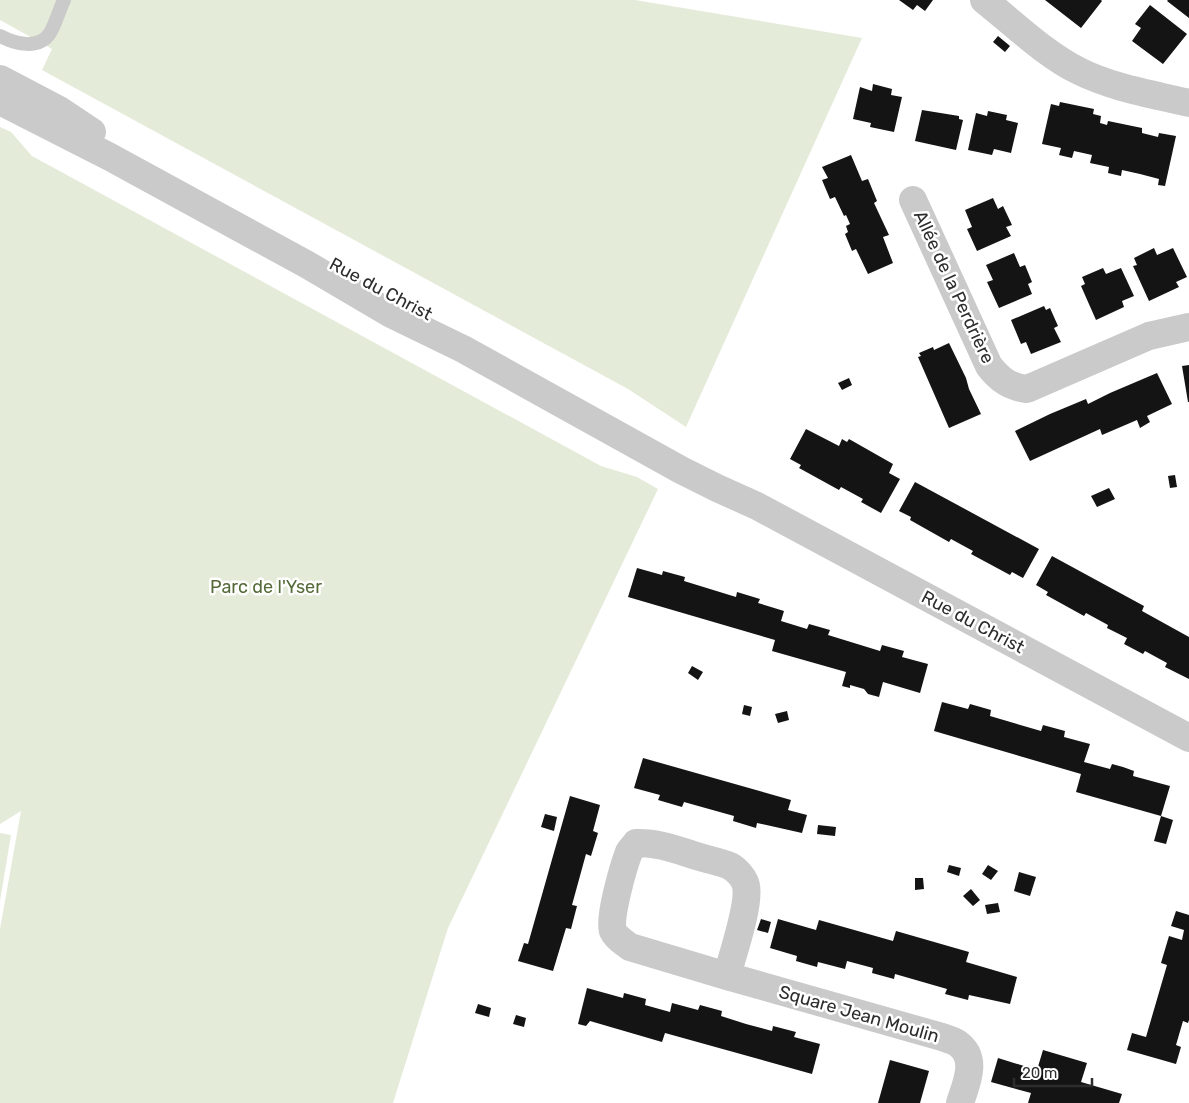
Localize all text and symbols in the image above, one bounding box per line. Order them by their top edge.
street label: Allée de la Perdrière [909,207,999,367]
street label: Rue du Christ [326,253,436,325]
park label: Parc de l'Yser [210,576,322,598]
street label: Rue du Christ [918,586,1028,658]
street label: Square Jean Moulin [776,981,942,1047]
scale bar [1014,1056,1092,1088]
text: 20 m [1022,1064,1057,1082]

